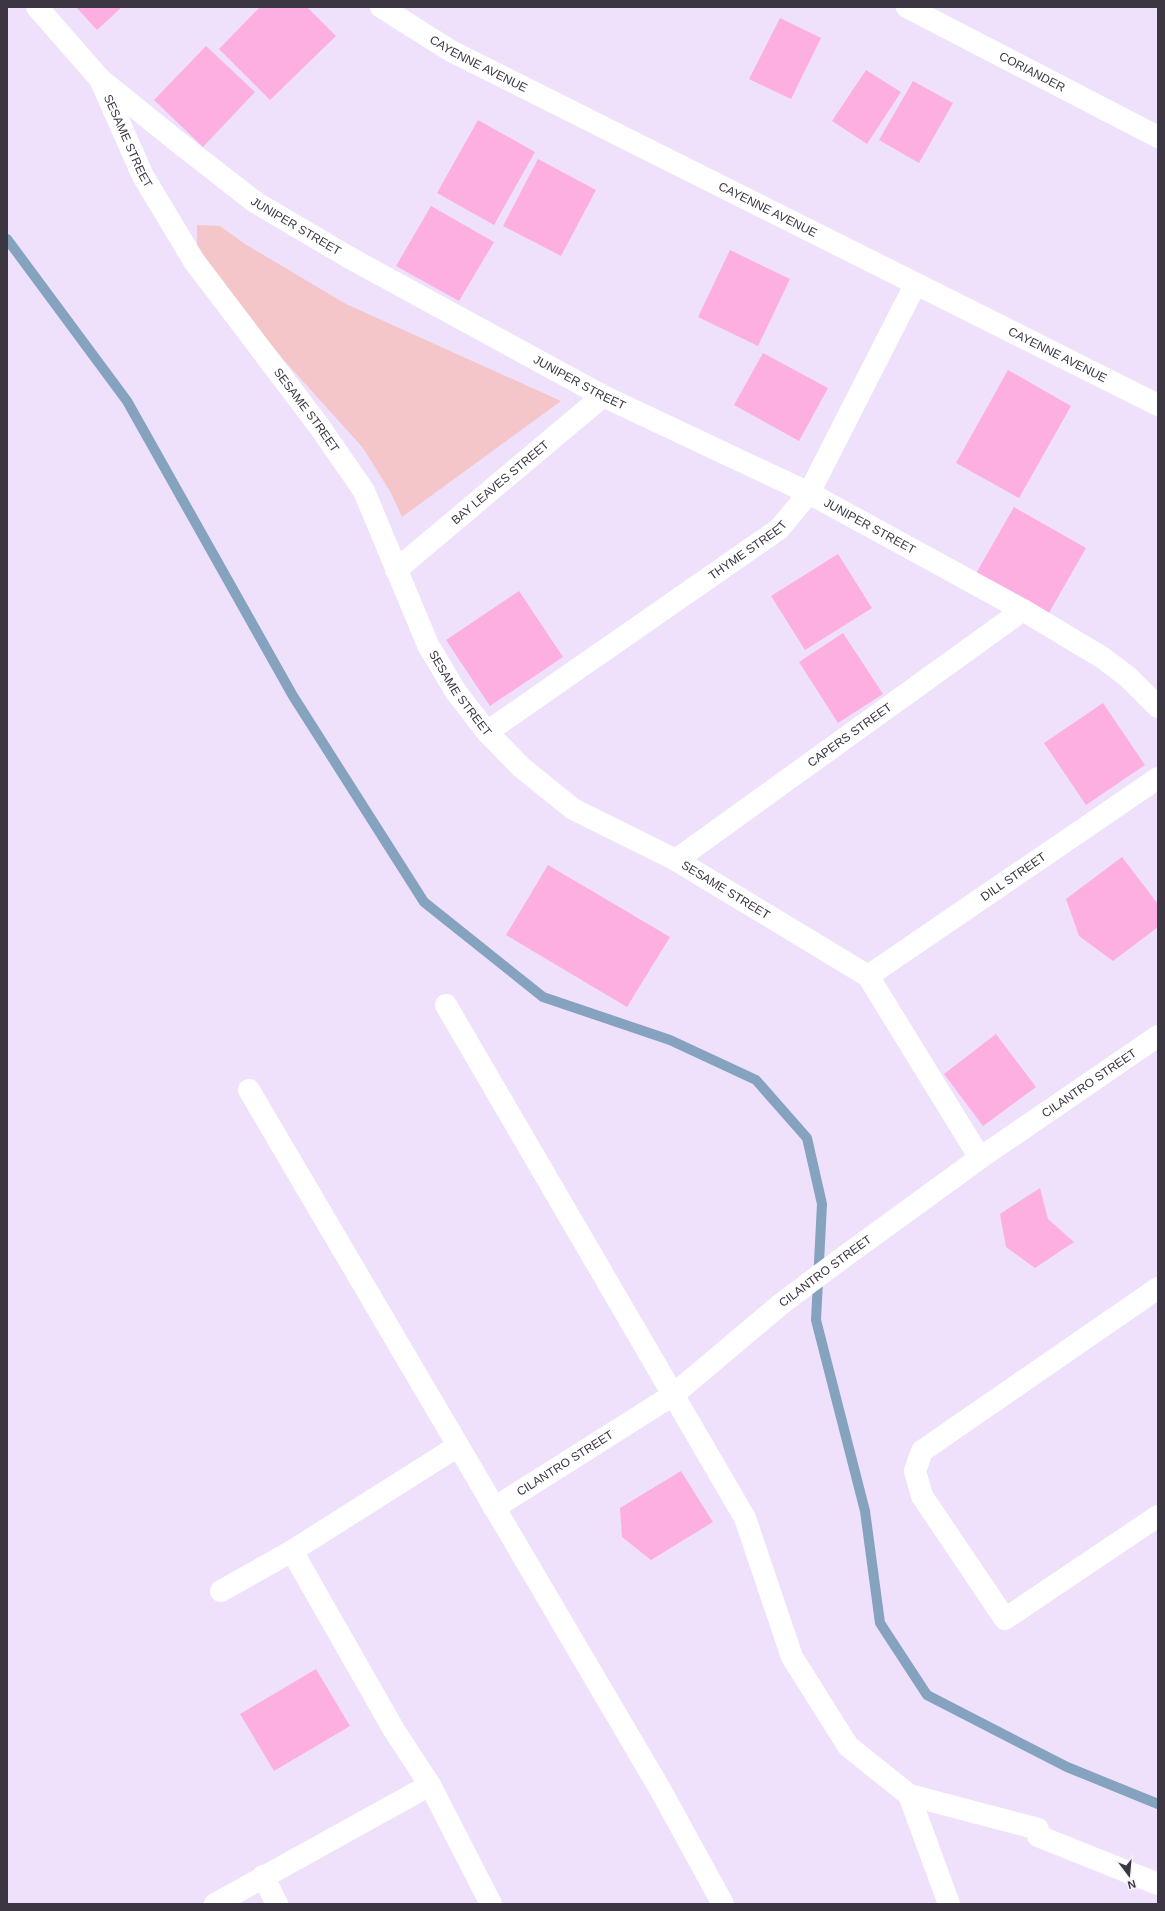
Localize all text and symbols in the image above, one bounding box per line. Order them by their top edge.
street label: CAYENNE AVENUE [427,32,530,95]
street label: CORIANDER [997,49,1068,95]
street label: SESAME STREET [101,92,156,191]
street label: CAYENNE AVENUE [716,179,819,240]
street label: JUNIPER STREET [248,194,344,258]
street label: CAYENNE AVENUE [1006,324,1109,385]
street label: JUNIPER STREET [531,352,628,413]
street label: SESAME STREET [271,365,342,455]
street label: BAY LEAVES STREET [449,437,552,527]
street label: JUNIPER STREET [822,496,919,557]
street label: THYME STREET [706,517,790,583]
street label: SESAME STREET [426,648,495,739]
street label: CAPERS STREET [805,700,895,770]
street label: DILL STREET [978,849,1049,904]
street label: SESAME STREET [679,858,773,922]
street label: CILANTRO STREET [1039,1046,1140,1121]
street label: CILANTRO STREET [776,1232,875,1310]
street label: CILANTRO STREET [514,1427,616,1499]
north arrow [1109,1855,1149,1895]
text: N [1126,1878,1137,1891]

